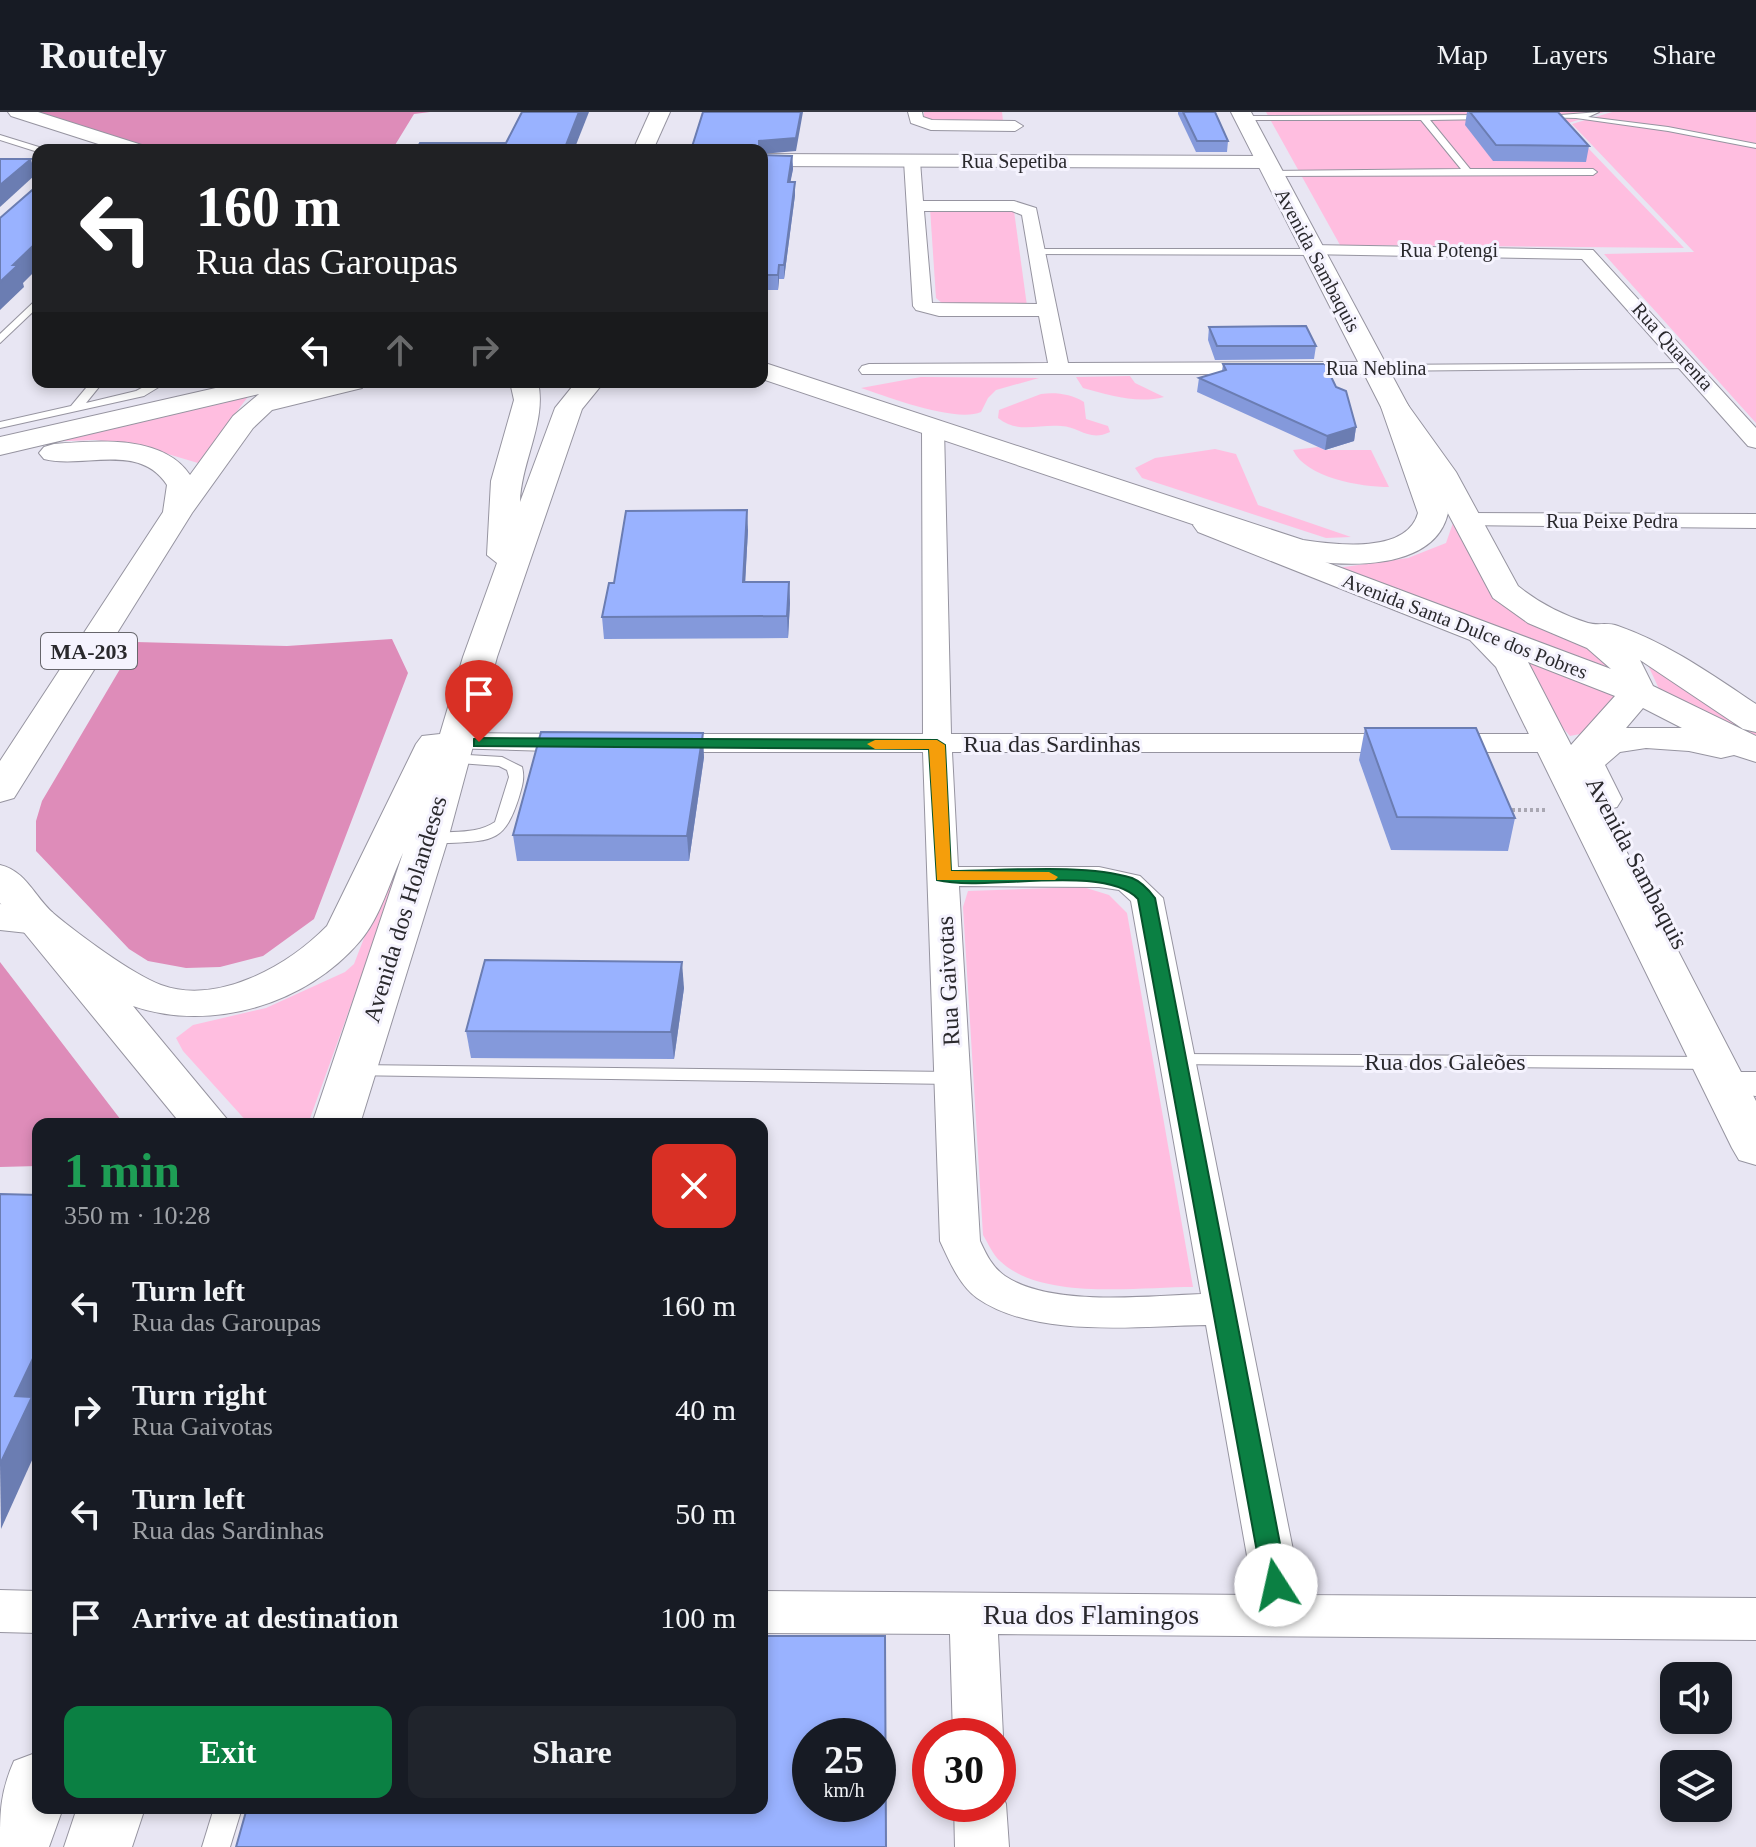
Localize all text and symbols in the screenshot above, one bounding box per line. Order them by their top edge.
text: Routely [40,34,167,76]
text: Map [1437,39,1488,70]
text: Layers [1532,39,1608,70]
text: Share [1652,39,1716,70]
street label: Rua Sepetiba [961,150,1067,173]
icon: left [64,176,168,280]
text: 160 m [196,176,341,238]
street label: Avenida Sambaquis [1270,185,1365,336]
street label: Rua Potengi [1400,239,1499,262]
text: Rua das Garoupas [196,242,458,282]
street label: Rua Quarenta [1628,298,1718,395]
icon: left [294,328,338,372]
icon: ahead [378,328,422,372]
icon: right [462,328,506,372]
street label: Rua Neblina [1326,357,1426,379]
street label: Rua Peixe Pedra [1546,510,1678,532]
street label: Avenida Santa Dulce dos Pobres [1339,569,1591,683]
road number: MA-203 [41,633,137,669]
pin [445,660,513,742]
icon: arrive [457,672,501,716]
street label: Rua das Sardinhas [963,731,1141,757]
street label: Avenida Sambaquis [1581,773,1693,953]
street label: Avenida dos Holandeses [358,793,452,1025]
street label: Rua Gaivotas [932,915,964,1047]
street label: Rua dos Galeões [1364,1049,1526,1075]
text: 1 min [64,1144,180,1197]
button: close [652,1144,736,1228]
text: 350 m · 10:28 [64,1201,211,1230]
text: Turn left [132,1274,245,1307]
icon: left [64,1284,108,1328]
text: 160 m [660,1289,736,1322]
text: Rua das Garoupas [132,1308,321,1337]
text: Turn right [132,1378,267,1411]
icon: right [64,1388,108,1432]
text: 40 m [675,1393,736,1426]
text: Rua Gaivotas [132,1412,273,1441]
text: Turn left [132,1482,245,1515]
icon: left [64,1492,108,1536]
text: 50 m [675,1497,736,1530]
text: Rua das Sardinhas [132,1516,324,1545]
position arrow [1234,1543,1318,1627]
icon: arrive [64,1596,108,1640]
street label: Rua dos Flamingos [983,1599,1199,1630]
text: Arrive at destination [132,1601,399,1634]
text: 100 m [660,1601,736,1634]
map controls [1660,1662,1732,1822]
button: sound [1660,1662,1732,1734]
button: Exit [64,1706,392,1798]
button: Share [408,1706,736,1798]
speed limit sign: 30 [912,1718,1016,1822]
text: 25 [824,1737,864,1782]
button: layers [1660,1750,1732,1822]
text: km/h [823,1779,865,1801]

